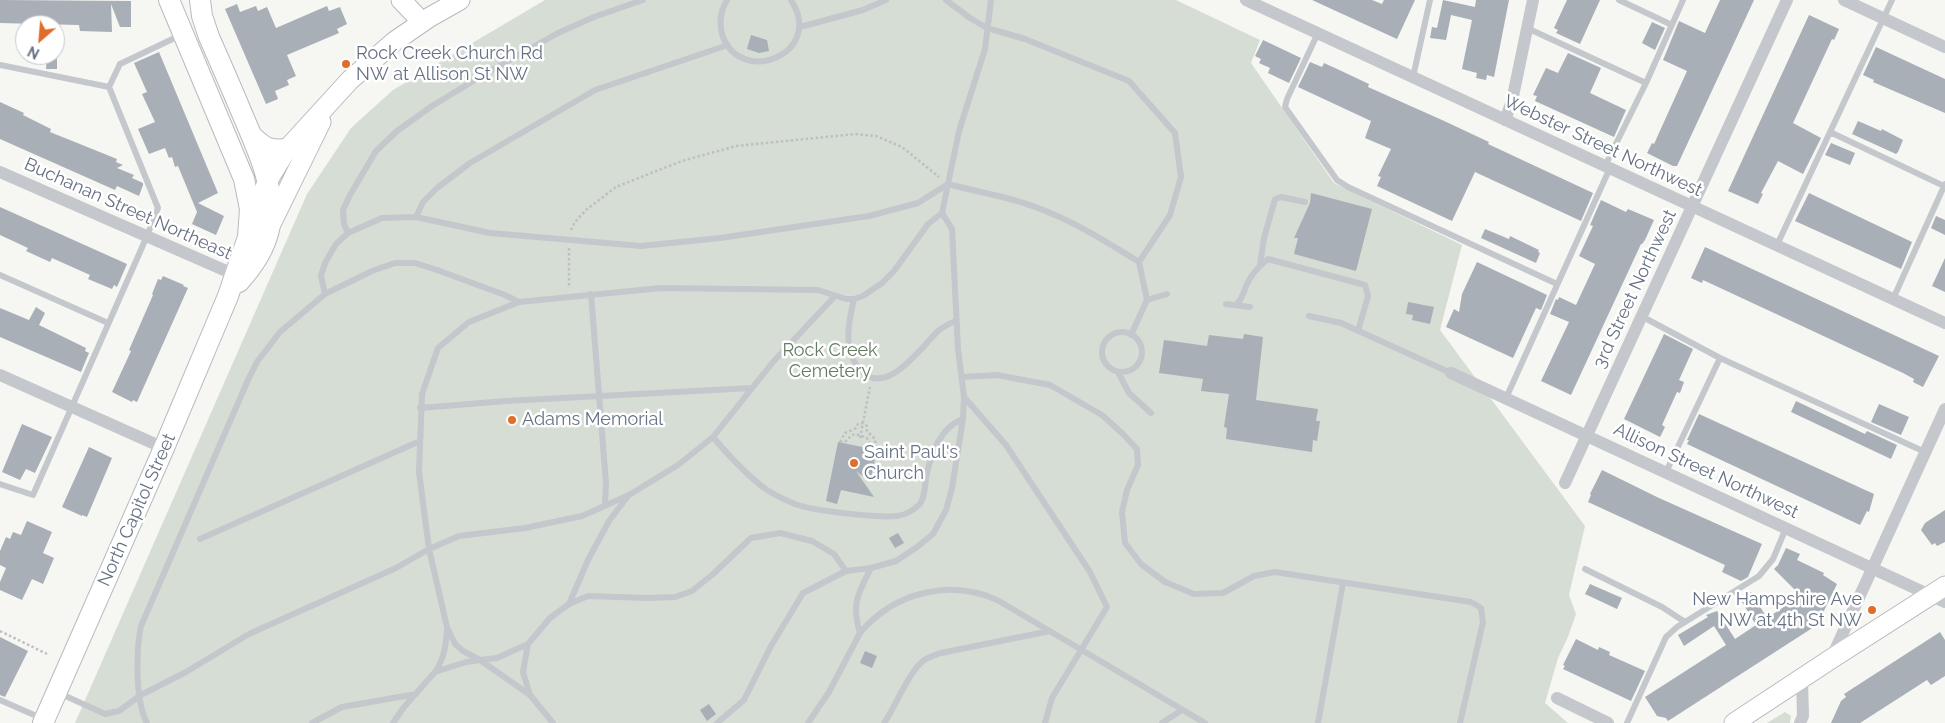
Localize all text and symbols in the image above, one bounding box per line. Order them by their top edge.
north arrow [15,15,65,65]
text: N [25,43,42,62]
place label: Rock Creek Church Rd NW at Allison St NW [356,43,543,86]
marker: Rock Creek Church Rd NW at Allison St NW [340,58,352,70]
street label: Webster Street Northwest [1500,90,1706,202]
street label: Buchanan Street Northeast [21,153,235,265]
street label: 3rd Street Northwest [1589,206,1681,372]
park label: Rock Creek Cemetery [782,340,878,382]
place label: Adams Memorial [522,409,663,431]
marker: Adams Memorial [506,414,518,426]
street label: Allison Street Northwest [1610,419,1802,523]
street label: North Capitol Street [94,430,180,590]
place label: Saint Paul's Church [864,442,958,484]
marker: Saint Paul's Church [848,457,860,469]
place label: New Hampshire Ave NW at 4th St NW [1692,589,1862,632]
marker: New Hampshire Ave NW at 4th St NW [1866,604,1878,616]

